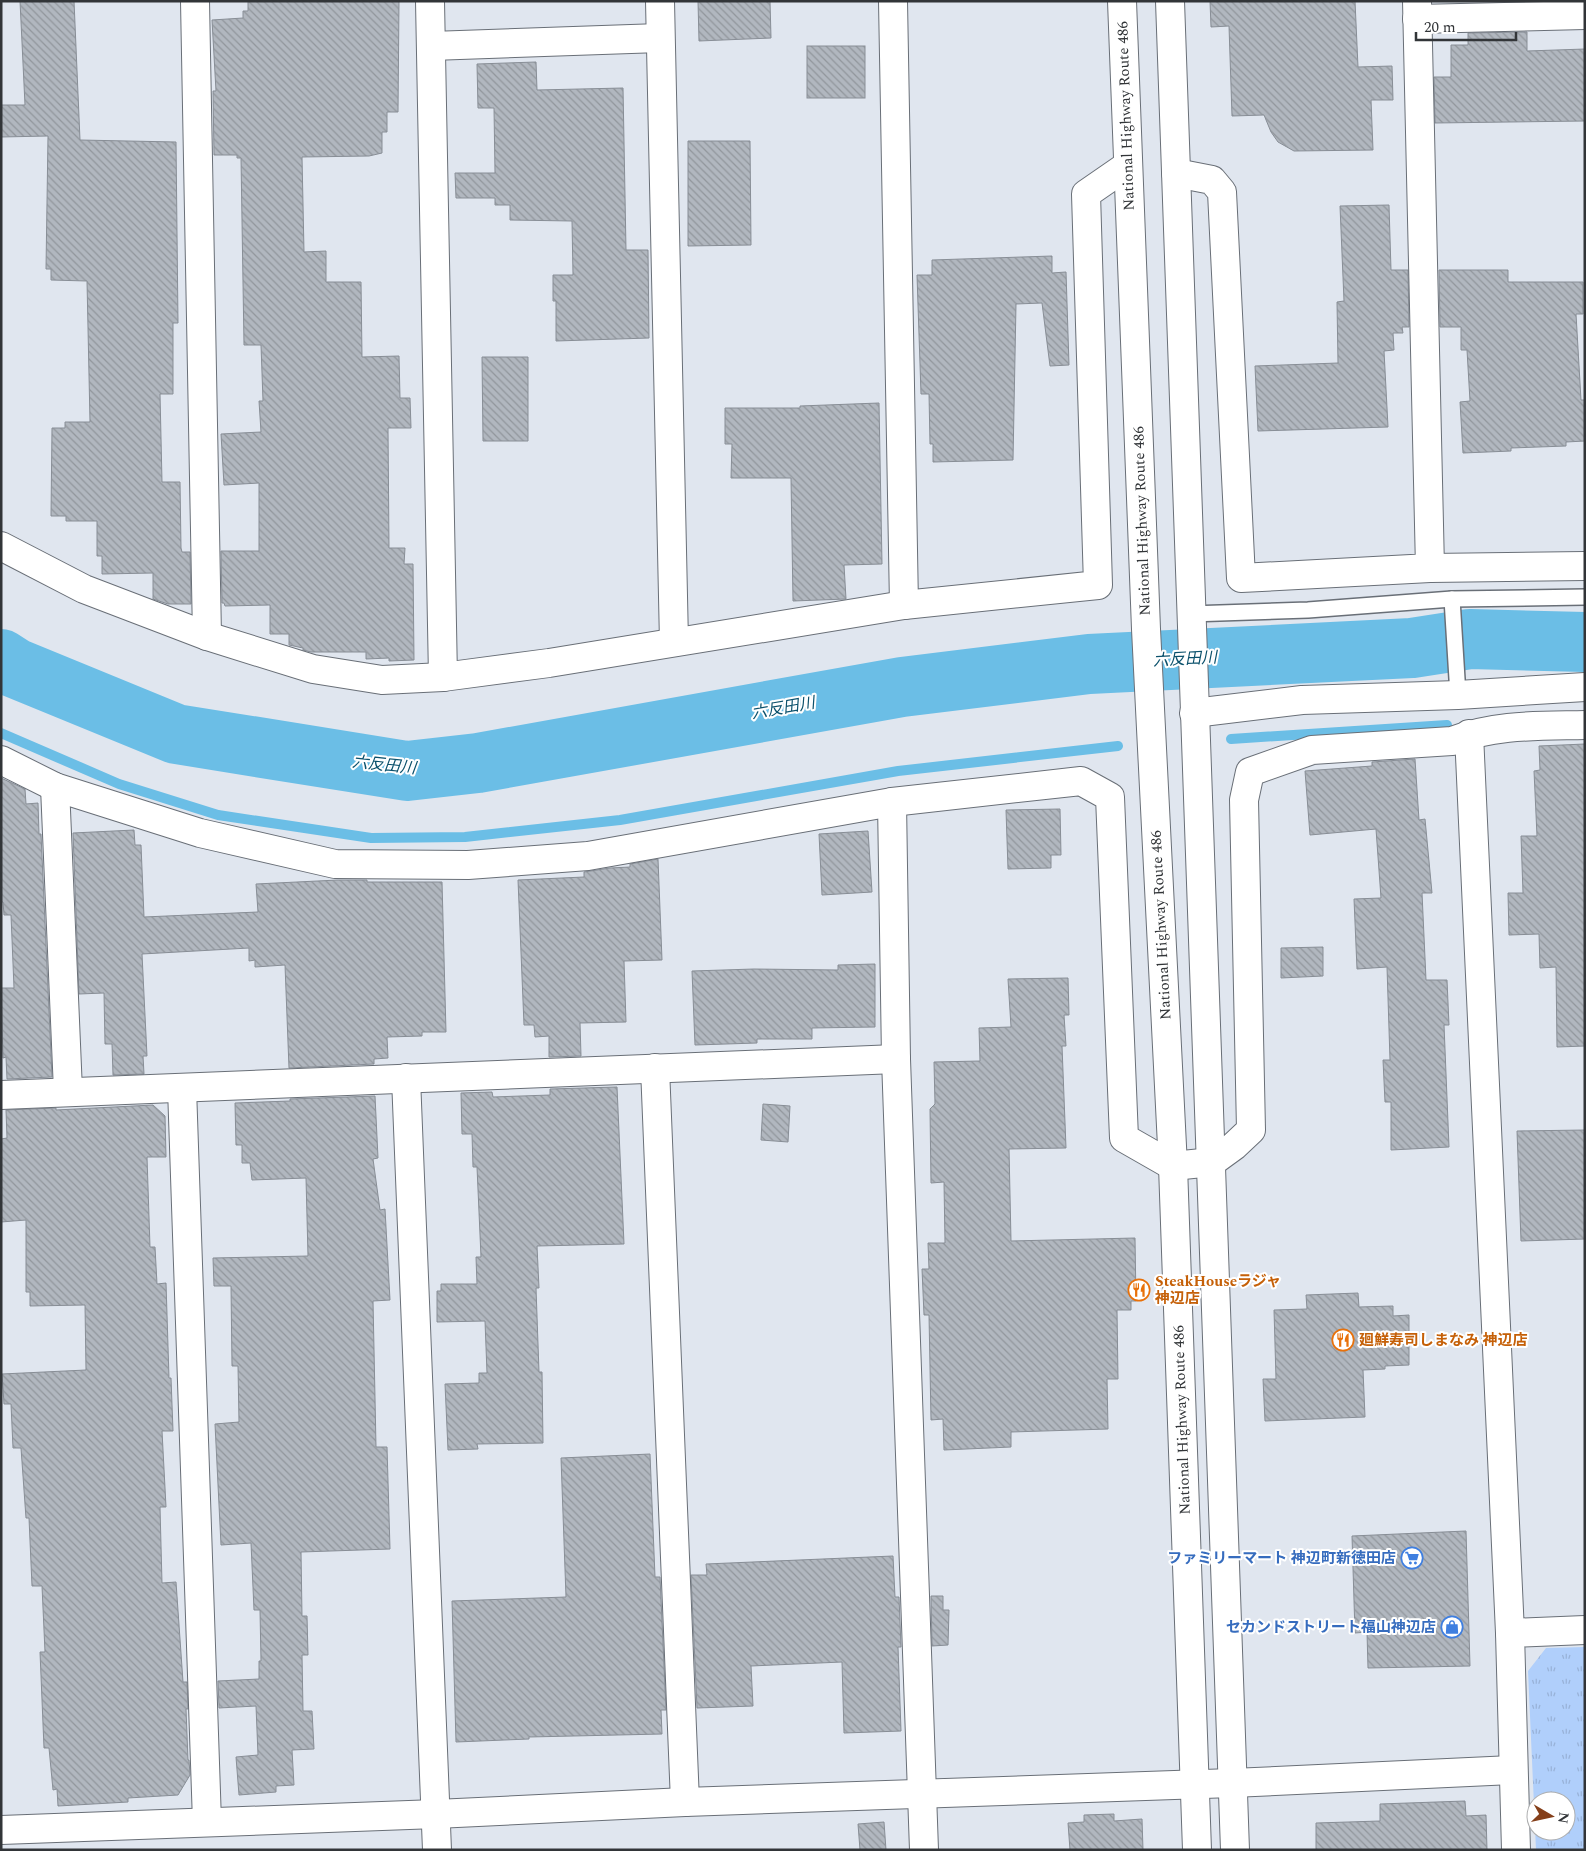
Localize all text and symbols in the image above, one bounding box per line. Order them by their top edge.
scale bar [1416,10,1516,42]
text: 20 m [1424,16,1456,39]
street label: National Highway Route 486 [1111,20,1141,211]
street label: National Highway Route 486 [1127,425,1157,616]
water label: 六反田川 [1152,645,1220,673]
water label: 六反田川 [749,690,819,725]
water label: 六反田川 [351,750,419,780]
street label: National Highway Route 486 [1145,829,1177,1020]
place label: SteakHouseラジャ 神辺店 [1154,1270,1281,1310]
restaurant icon: SteakHouseラジャ 神辺店 [1127,1278,1151,1302]
street label: National Highway Route 486 [1167,1324,1197,1515]
restaurant icon: 廻鮮寿司しまなみ 神辺店 [1331,1328,1355,1352]
place label: 廻鮮寿司しまなみ 神辺店 [1359,1329,1528,1352]
supermarket icon: ファミリーマート 神辺町新徳田店 [1400,1546,1424,1570]
place label: ファミリーマート 神辺町新徳田店 [1167,1547,1396,1570]
shop icon: セカンドストリート福山神辺店 [1440,1615,1464,1639]
place label: セカンドストリート福山神辺店 [1226,1616,1436,1639]
north arrow [1526,1791,1576,1841]
text: N [1552,1811,1575,1825]

